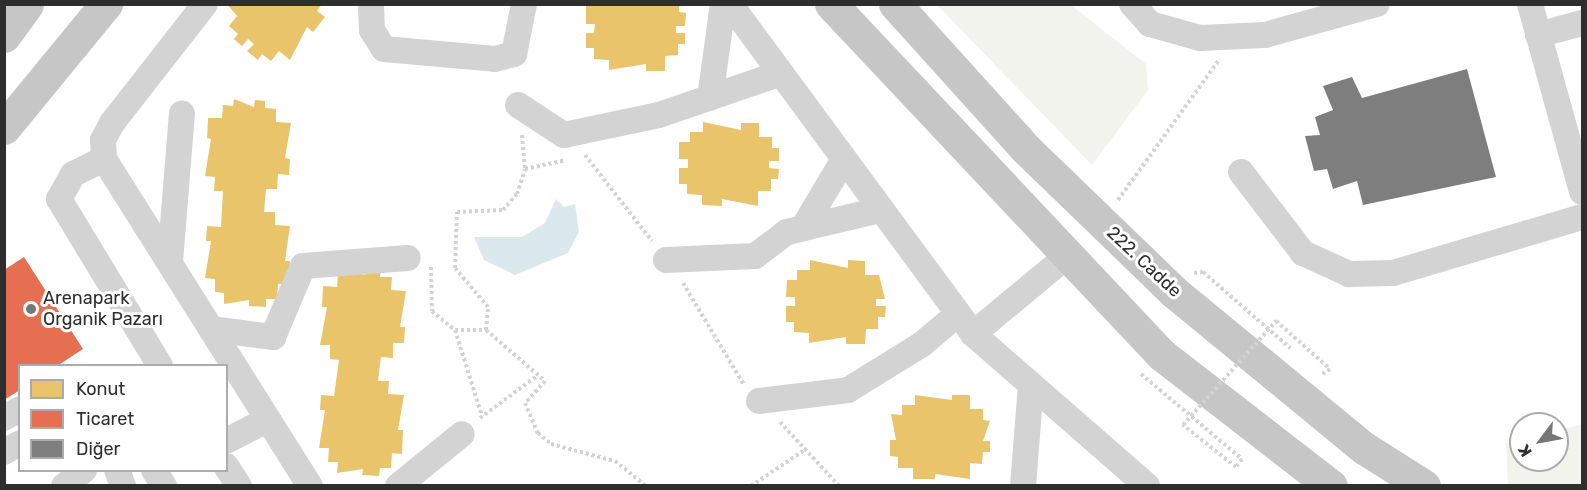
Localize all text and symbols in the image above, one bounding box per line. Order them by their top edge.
street label: 222. Cadde [1102,222,1186,302]
place label: Arenapark Organik Pazarı [43,288,163,330]
marker: Arenapark Organik Pazarı [24,302,38,316]
legend [18,364,228,472]
text: Konut [76,378,125,400]
text: Ticaret [76,408,134,430]
north arrow [1509,412,1569,472]
text: Diğer [76,438,120,460]
text: K [1514,441,1536,460]

